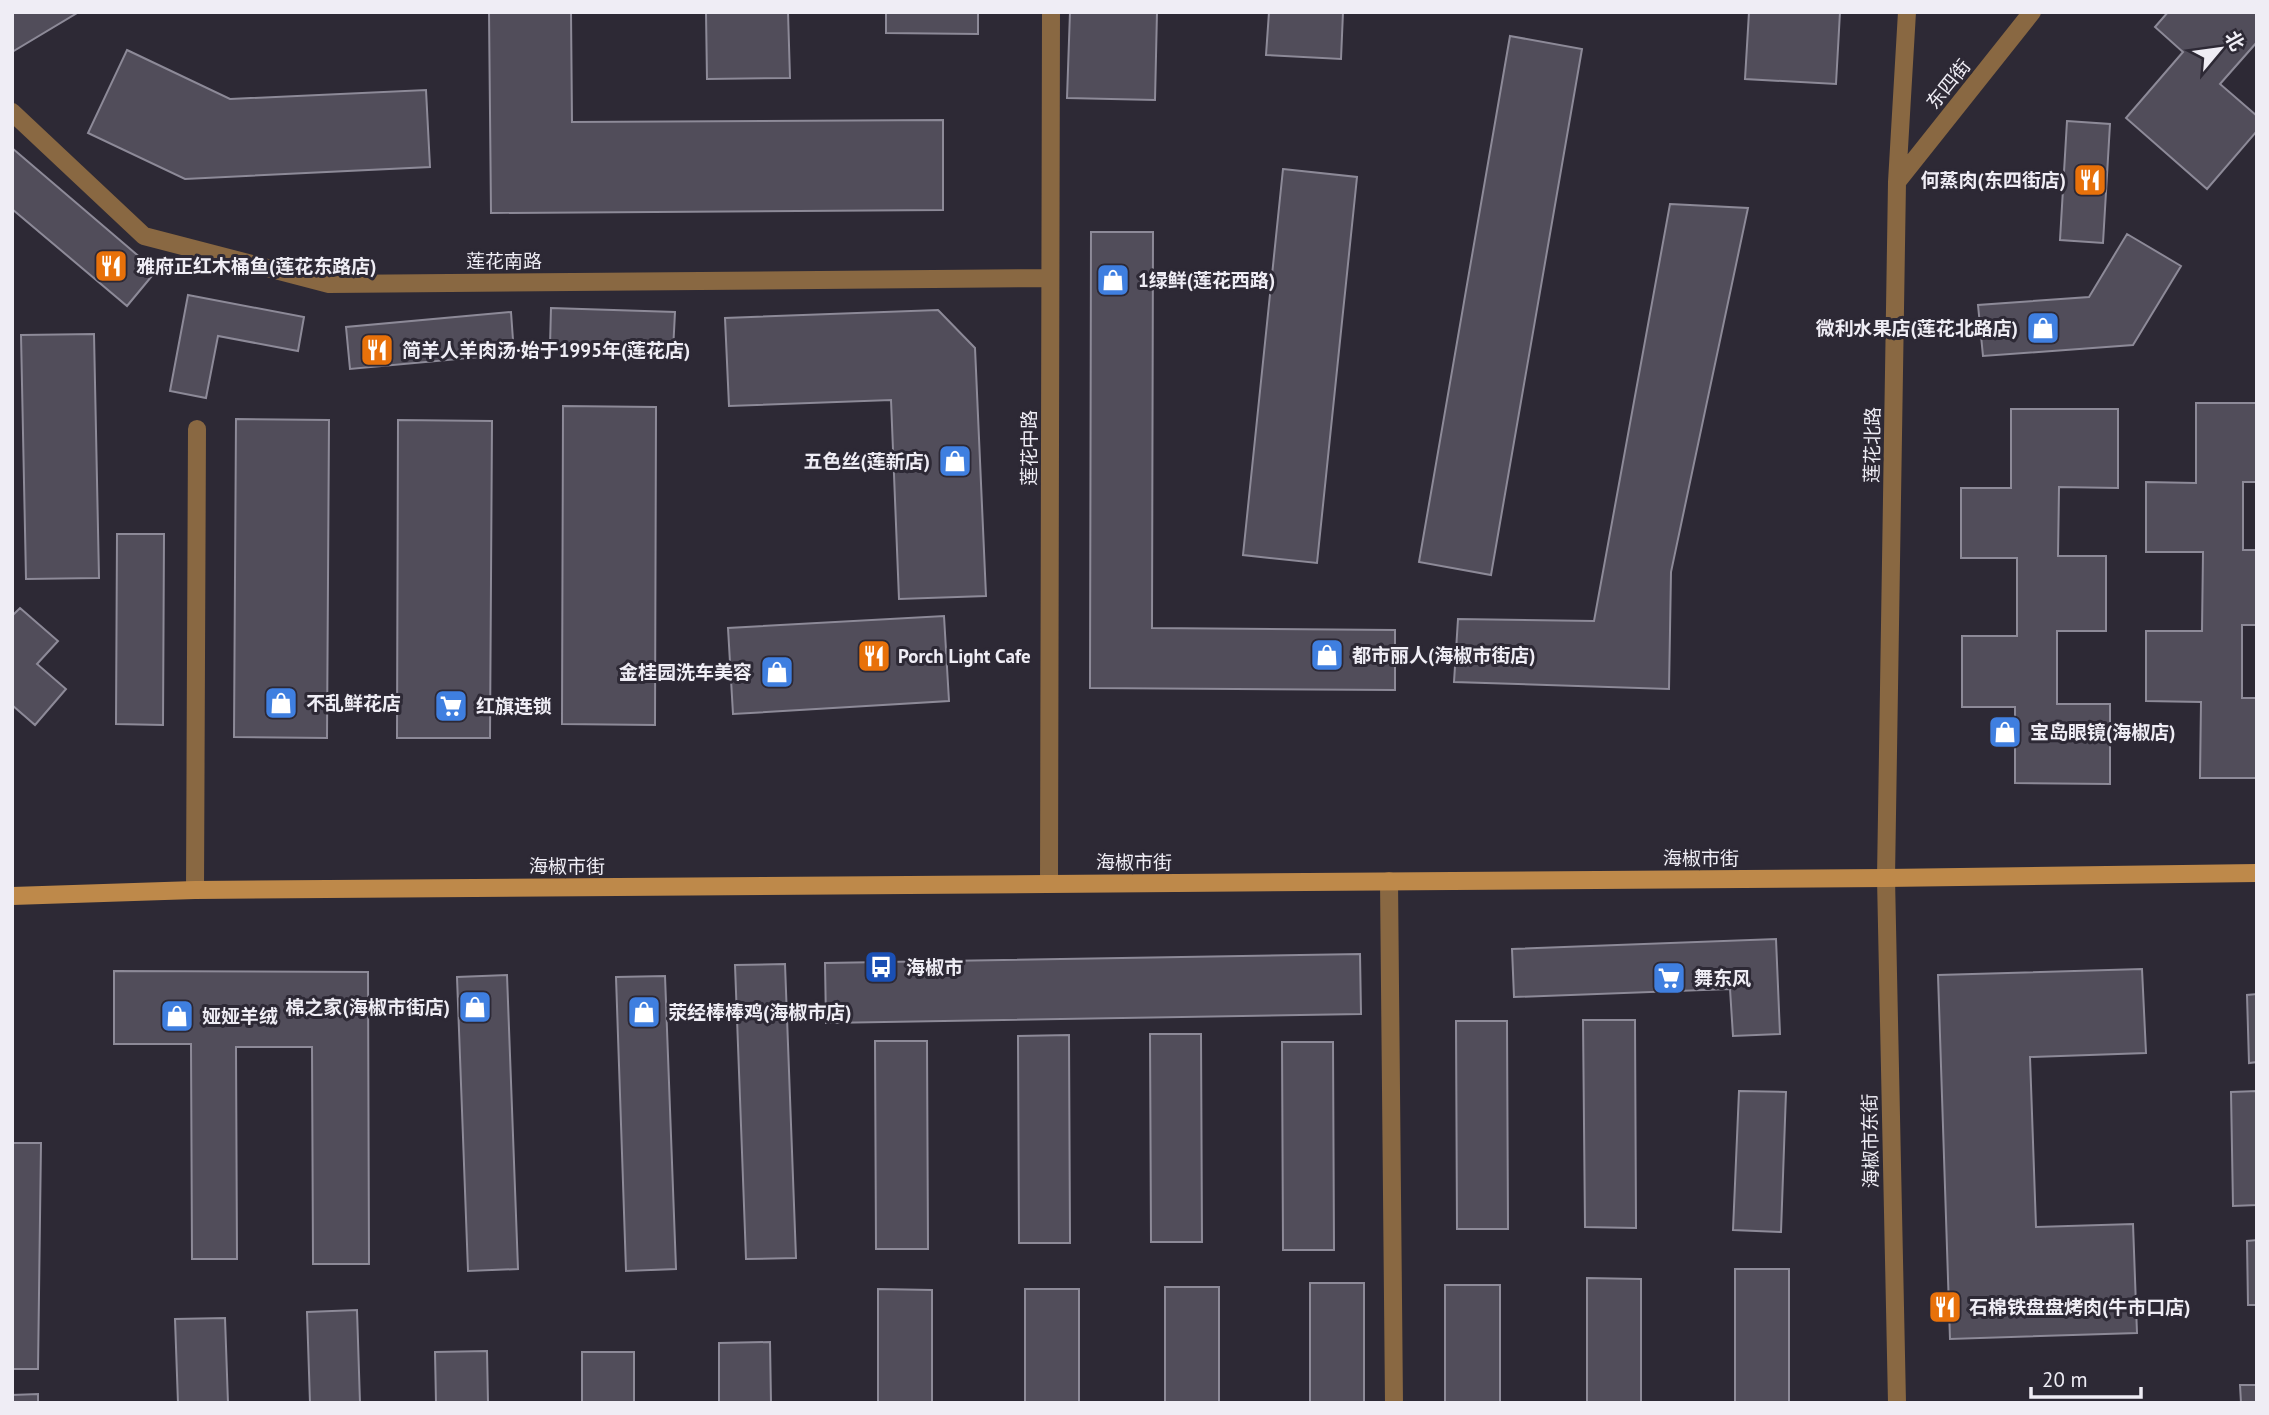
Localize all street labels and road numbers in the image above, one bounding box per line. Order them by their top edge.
street label: 东四街 [1921,54,1975,114]
street label: 莲花南路 [466,249,542,273]
street label: 莲花北路 [1859,407,1885,483]
street label: 莲花中路 [1017,410,1041,486]
street label: 海椒市街 [1663,846,1739,870]
street label: 海椒市街 [1096,850,1172,874]
street label: 海椒市街 [529,854,605,878]
street label: 海椒市东街 [1857,1093,1883,1189]

